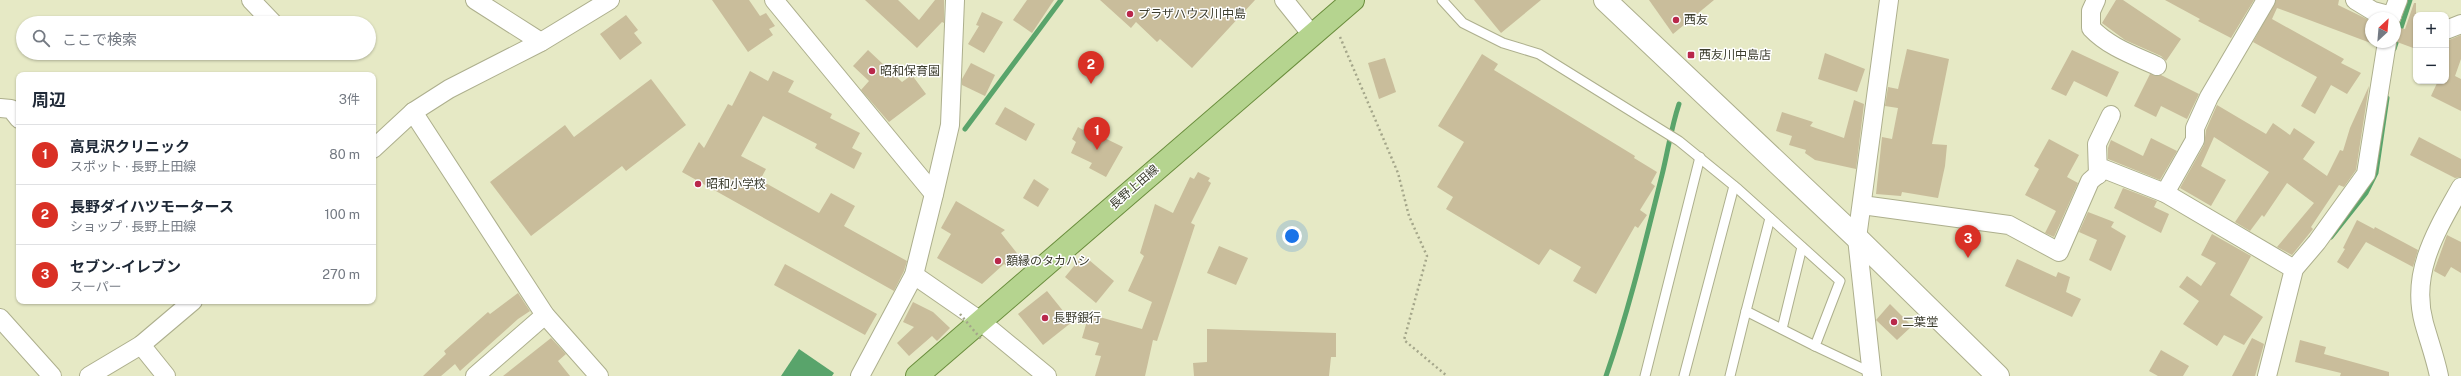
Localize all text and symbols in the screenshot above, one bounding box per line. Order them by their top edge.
place label: プラザハウス川中島 [1138,7,1246,21]
marker: プラザハウス川中島 [1125,9,1135,19]
north arrow [2365,12,2401,48]
map controls [2413,12,2449,84]
button: + [2413,12,2449,48]
place label: 西友 [1684,13,1708,27]
marker: 西友 [1671,15,1681,25]
search box [16,16,376,60]
icon: search [30,27,52,49]
text: ここで検索 [62,31,137,48]
place label: 西友川中島店 [1699,48,1771,62]
button: − [2413,48,2449,84]
marker: 西友川中島店 [1686,50,1696,60]
pin: 2 [1078,51,1104,84]
place label: 昭和保育園 [880,64,940,78]
marker: 昭和保育園 [867,66,877,76]
text: 周辺 [32,90,66,110]
text: 3件 [339,92,360,107]
pin: 1 [1084,117,1110,150]
text: 高見沢クリニック [70,138,190,155]
text: 1 [42,147,48,162]
text: 80 m [329,147,360,162]
text: スポット · 長野上田線 [70,159,196,174]
street label: 長野上田線 [1107,162,1161,212]
place label: 昭和小学校 [706,177,766,191]
marker: 昭和小学校 [693,179,703,189]
text: 長野ダイハツモータース [70,198,234,215]
text: 2 [41,207,49,222]
text: 100 m [324,207,360,222]
text: ショップ · 長野上田線 [70,219,196,234]
pin: 3 [1955,225,1981,258]
your location [1282,226,1302,246]
place label: 額縁のタカハシ [1006,254,1090,268]
marker: 額縁のタカハシ [993,256,1003,266]
text: セブン-イレブン [70,258,181,275]
text: 3 [41,267,49,282]
text: 270 m [322,267,360,282]
text: スーパー [70,279,122,294]
place label: 長野銀行 [1053,311,1101,325]
marker: 長野銀行 [1040,313,1050,323]
place label: 二葉堂 [1902,315,1938,329]
marker: 二葉堂 [1889,317,1899,327]

